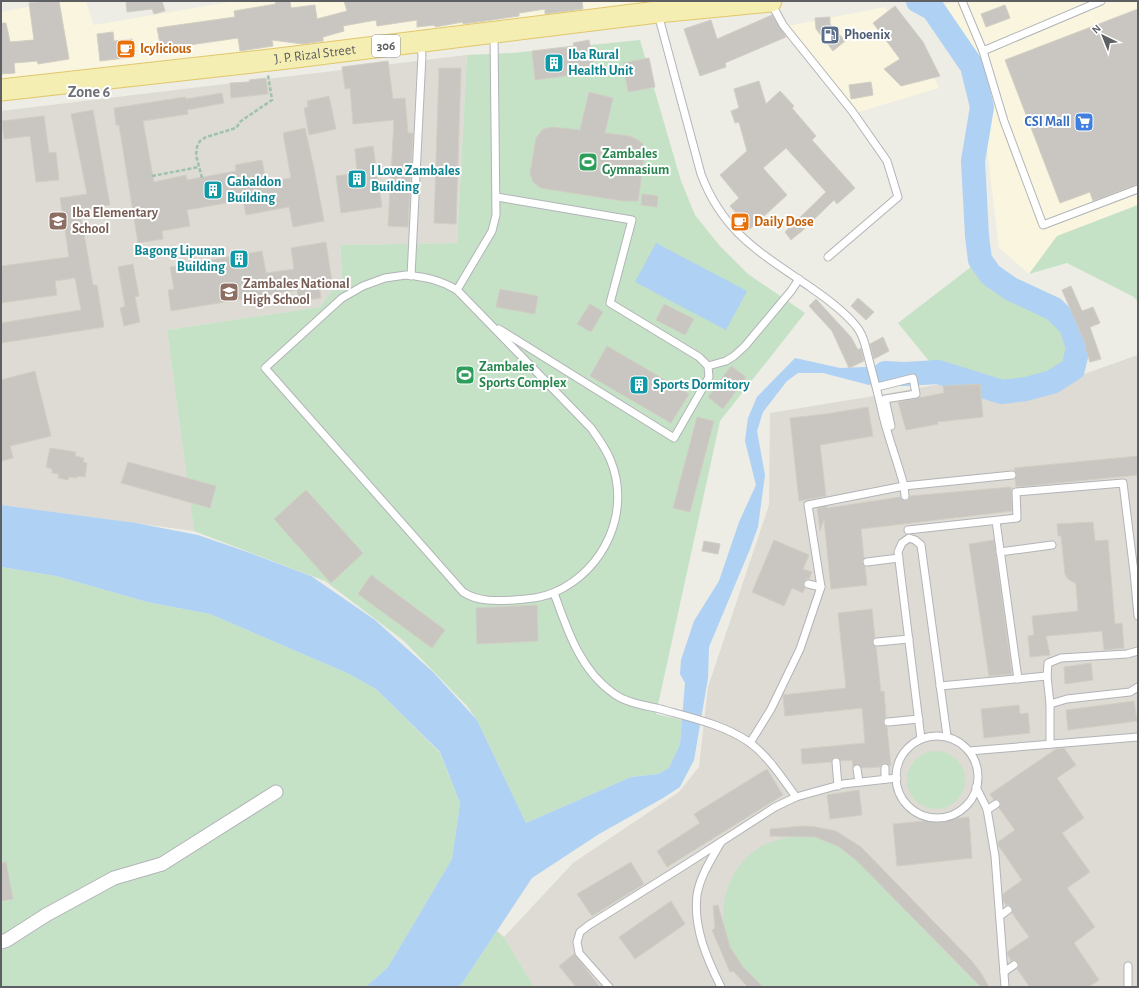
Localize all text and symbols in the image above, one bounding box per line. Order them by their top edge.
north arrow [1083,16,1123,56]
text: N [1090,22,1103,36]
fuel station icon: Phoenix [819,24,841,46]
place label: Phoenix [844,28,891,42]
road number: 306 [372,35,400,57]
cafe icon: Icylicious [115,38,137,60]
place label: Icylicious [140,42,191,56]
street label: J. P. Rizal Street [274,42,357,66]
place label: Iba Rural Health Unit [568,48,634,78]
building icon: Iba Rural Health Unit [543,52,565,74]
district label: Zone 6 [68,84,111,100]
supermarket icon: CSI Mall [1073,111,1095,133]
place label: CSI Mall [1024,115,1070,129]
place label: Zambales Gymnasium [602,147,669,177]
sports icon: Zambales Gymnasium [577,151,599,173]
place label: I Love Zambales Building [371,164,460,194]
building icon: I Love Zambales Building [346,168,368,190]
place label: Gabaldon Building [227,175,281,205]
building icon: Gabaldon Building [202,179,224,201]
place label: Iba Elementary School [72,206,159,236]
school or university icon: Iba Elementary School [47,210,69,232]
cafe icon: Daily Dose [729,211,751,233]
place label: Daily Dose [754,215,814,229]
place label: Bagong Lipunan Building [134,244,226,274]
building icon: Bagong Lipunan Building [228,248,250,270]
place label: Zambales National High School [243,277,350,307]
school or university icon: Zambales National High School [218,281,240,303]
place label: Zambales Sports Complex [479,360,567,390]
sports icon: Zambales Sports Complex [454,364,476,386]
building icon: Sports Dormitory [628,374,650,396]
place label: Sports Dormitory [653,378,750,392]

